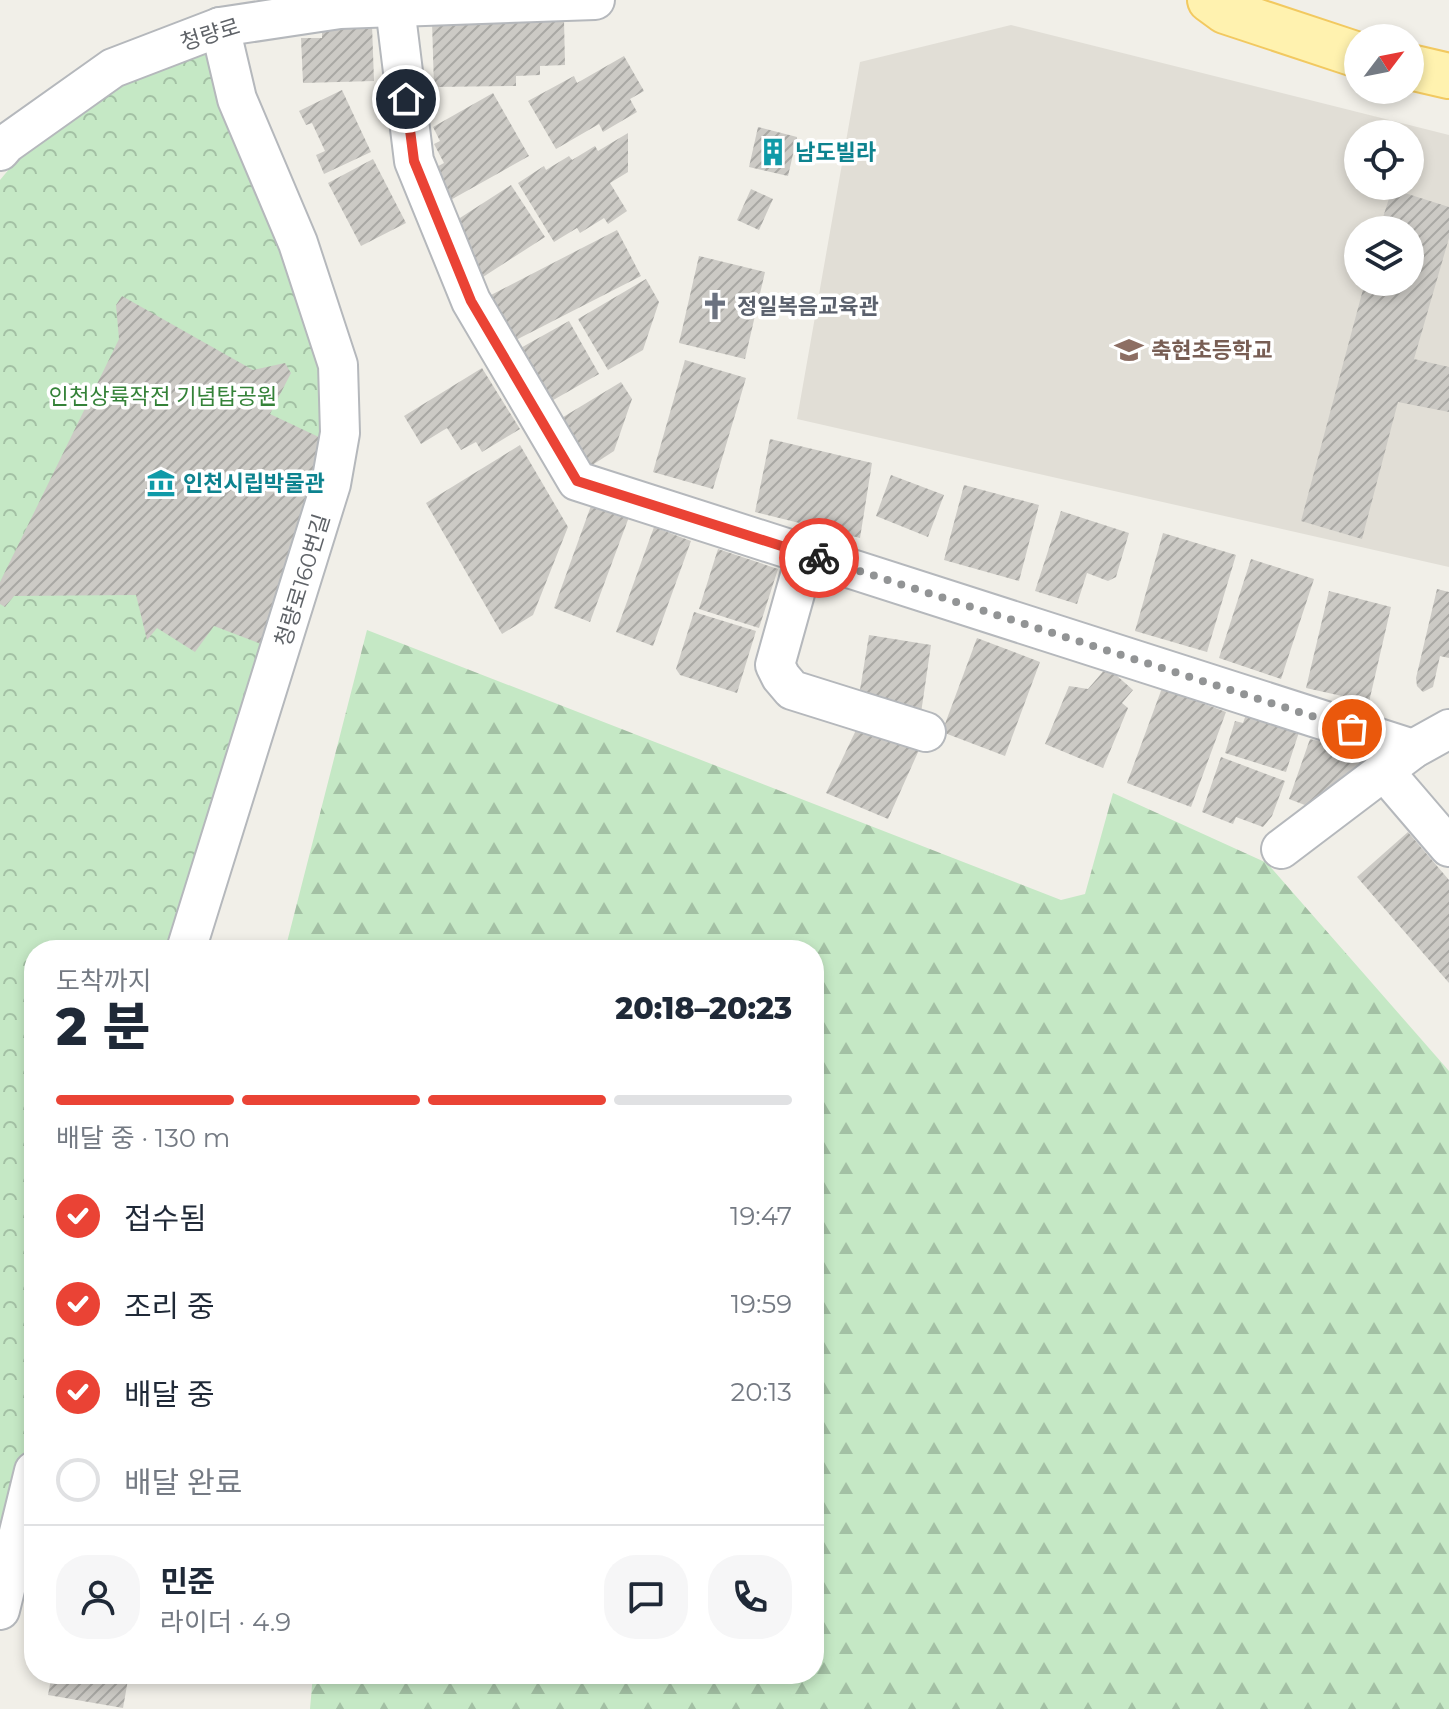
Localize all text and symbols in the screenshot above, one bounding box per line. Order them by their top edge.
street label: 청량로 [177,13,243,56]
north arrow [1344,24,1424,104]
map controls [1344,24,1424,296]
pin [372,65,440,133]
icon: home [384,77,428,121]
button: locate [1344,120,1424,200]
building icon: 남도빌라 [758,137,788,167]
place label: 남도빌라 [795,139,876,166]
button: layers [1344,216,1424,296]
church icon: 정일복음교육관 [700,291,730,321]
place label: 정일복음교육관 [737,293,879,320]
school or university icon: 축현초등학교 [1114,335,1144,365]
place label: 축현초등학교 [1151,337,1272,364]
park label: 인천상륙작전 기념탑공원 [49,383,277,410]
museum icon: 인천시립박물관 [146,468,176,498]
place label: 인천시립박물관 [183,470,325,497]
street label: 청량로160번길 [270,511,335,650]
courier [779,518,859,598]
icon: bike [797,536,841,580]
pin [1318,695,1386,763]
icon: bag [1330,707,1374,751]
text: 도착까지 [56,965,152,997]
text: 20:18–20:23 [615,990,792,1027]
text: 2 분 [56,995,150,1058]
text: 배달 중 · 130 m [56,1122,230,1154]
icon: check [56,1194,100,1238]
text: 접수됨 [124,1200,207,1237]
text: 19:47 [730,1200,792,1232]
icon: check [56,1282,100,1326]
text: 조리 중 [124,1288,215,1325]
text: 19:59 [731,1288,792,1320]
icon: check [56,1370,100,1414]
text: 배달 중 [124,1376,215,1413]
text: 20:13 [731,1376,792,1408]
text: 배달 완료 [124,1464,242,1501]
button: person [56,1555,140,1639]
button: chat [604,1555,688,1639]
button: phone [708,1555,792,1639]
text: 민준 [160,1563,215,1600]
text: 라이더 · 4.9 [160,1606,291,1638]

